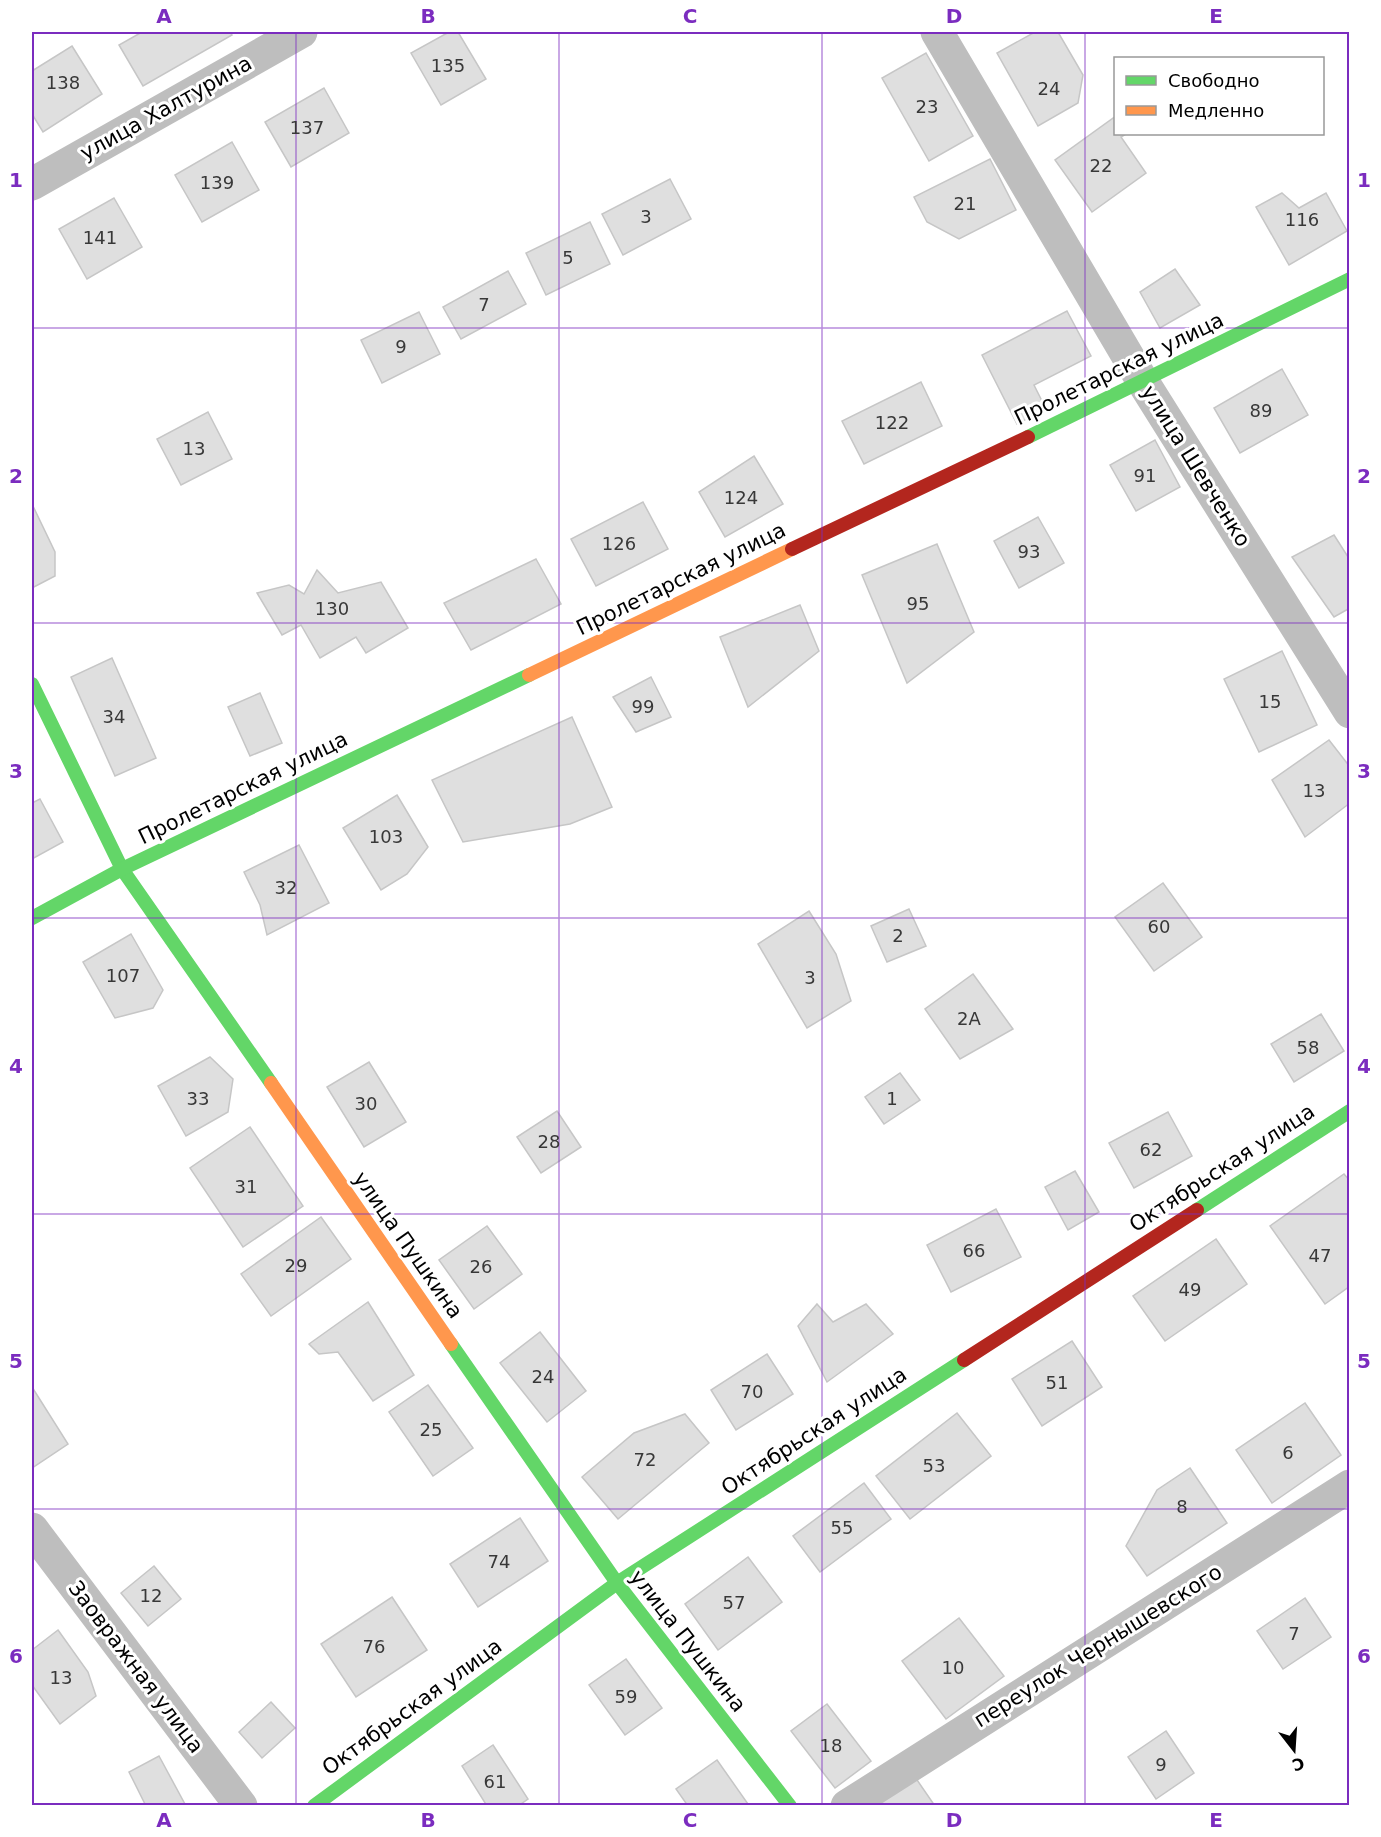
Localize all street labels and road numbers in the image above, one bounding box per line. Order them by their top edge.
street label: улица Халтурина [76,51,256,165]
street label: Пролетарская улица [1010,308,1228,430]
street label: улица Шевченко [1137,381,1255,551]
street label: Пролетарская улица [572,518,790,640]
street label: Пролетарская улица [134,727,352,849]
street label: Октябрьская улица [1125,1099,1319,1237]
street label: улица Пушкина [348,1167,468,1323]
street label: Октябрьская улица [717,1362,911,1500]
street label: переулок Чернышевского [970,1560,1226,1732]
street label: улица Пушкина [625,1565,751,1717]
street label: Заовражная улица [63,1576,209,1758]
street label: Октябрьская улица [318,1634,506,1780]

